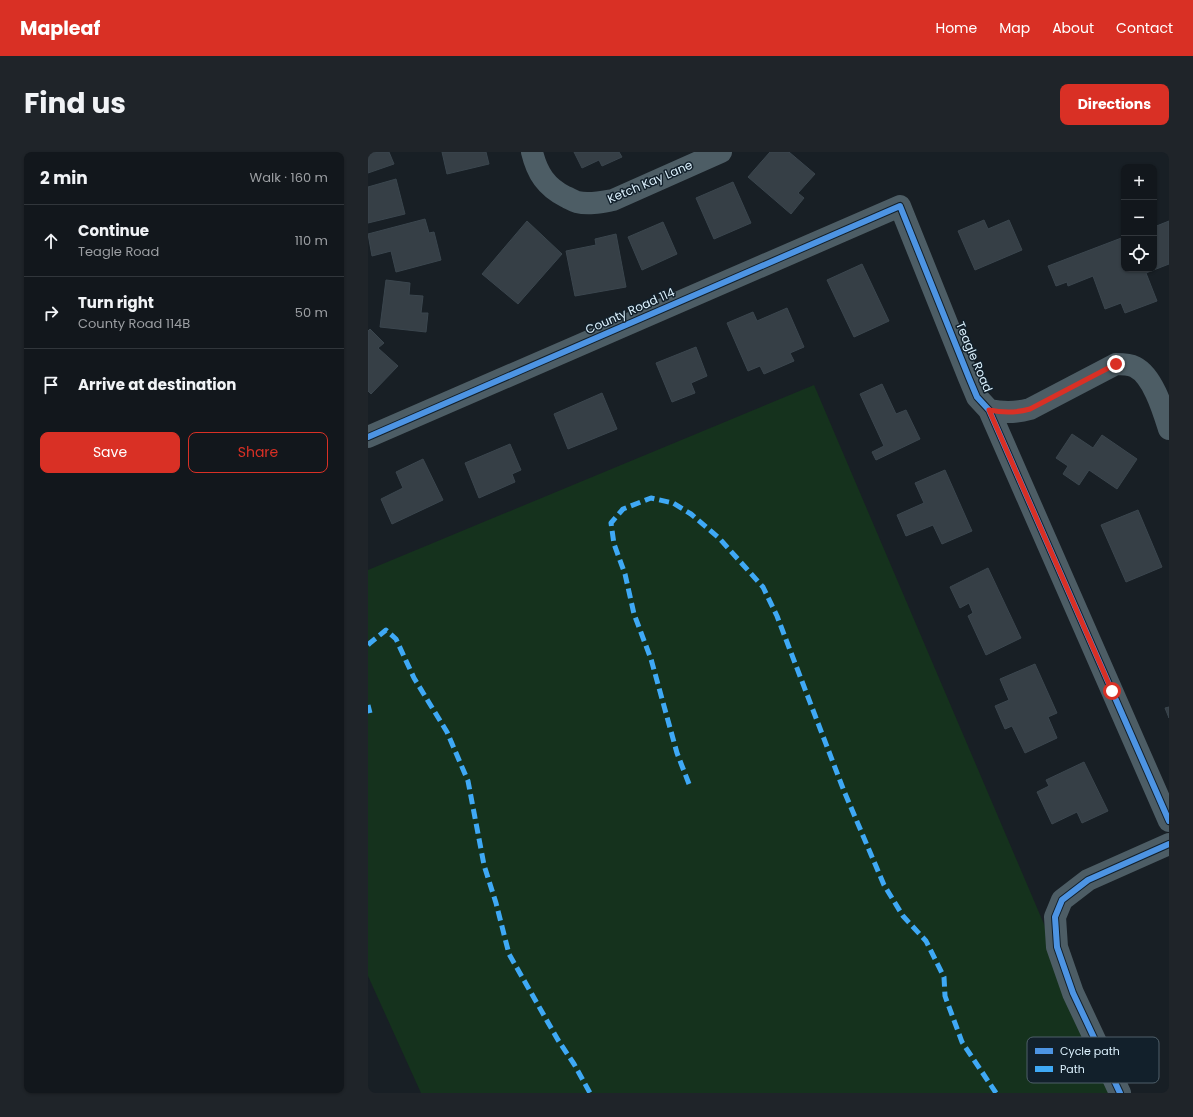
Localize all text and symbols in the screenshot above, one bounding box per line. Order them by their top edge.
text: Mapleaf [20,15,100,42]
text: Home [935,18,977,38]
text: Map [999,18,1030,38]
text: About [1052,18,1094,38]
text: Contact [1116,18,1173,38]
text: Find us [24,84,126,123]
button: Directions [1060,84,1169,125]
street label: Ketch Kay Lane [605,156,695,207]
map controls [1121,164,1157,272]
button: + [1121,164,1157,200]
text: 2 min [40,166,88,190]
text: Walk · 160 m [249,168,328,187]
button: − [1121,200,1157,236]
text: Continue [78,220,149,241]
icon: ahead [40,230,62,252]
text: 110 m [295,231,328,250]
button: locate [1121,236,1157,272]
text: Teagle Road [78,242,159,261]
street label: County Road 114 [582,283,678,338]
text: Turn right [78,292,154,313]
icon: right [40,302,62,324]
text: 50 m [295,303,328,322]
text: County Road 114B [78,314,190,333]
street label: Teagle Road [952,319,997,395]
route end [1107,355,1125,373]
icon: arrive [40,374,62,396]
text: Arrive at destination [78,374,236,395]
button: Save [40,432,180,473]
button: Share [188,432,328,473]
route start [1103,682,1121,700]
legend [1027,1037,1159,1083]
text: Cycle path [1060,1043,1120,1059]
text: Path [1060,1061,1085,1077]

